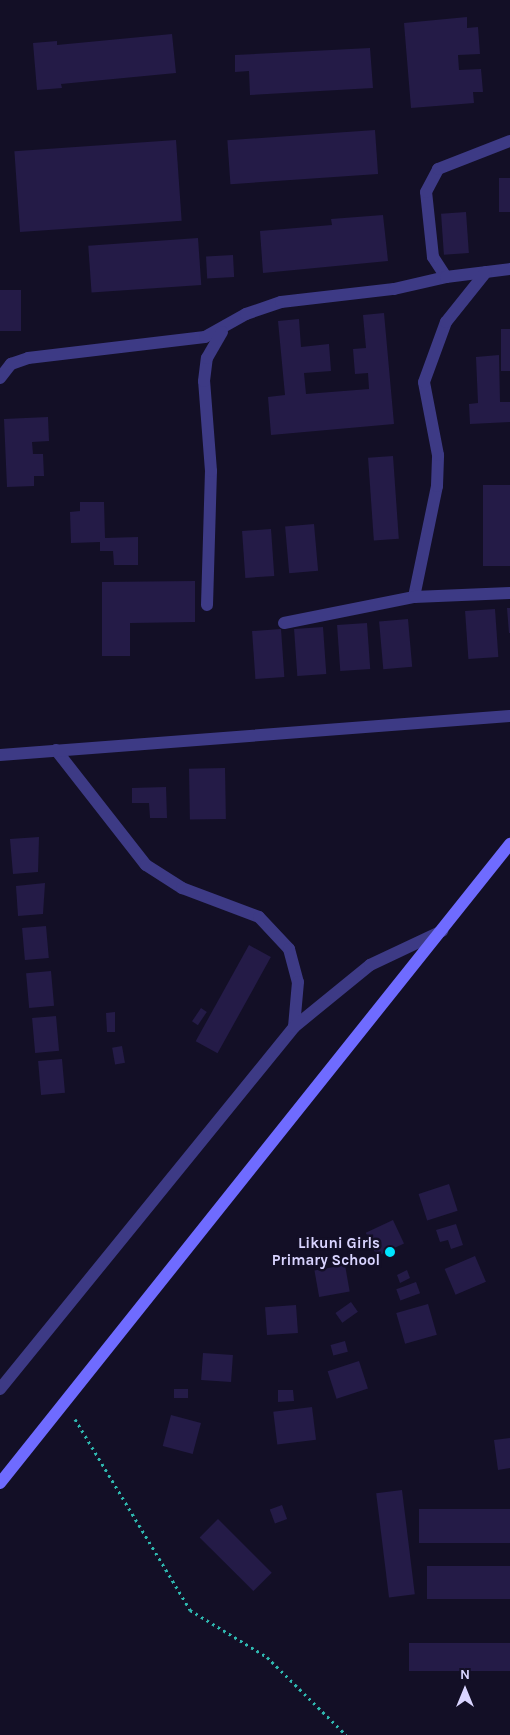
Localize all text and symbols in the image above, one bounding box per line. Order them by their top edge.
place label: Likuni Girls Primary School [272,1234,380,1269]
marker: Likuni Girls Primary School [384,1246,396,1258]
north arrow [440,1665,490,1715]
text: N [460,1666,470,1683]

